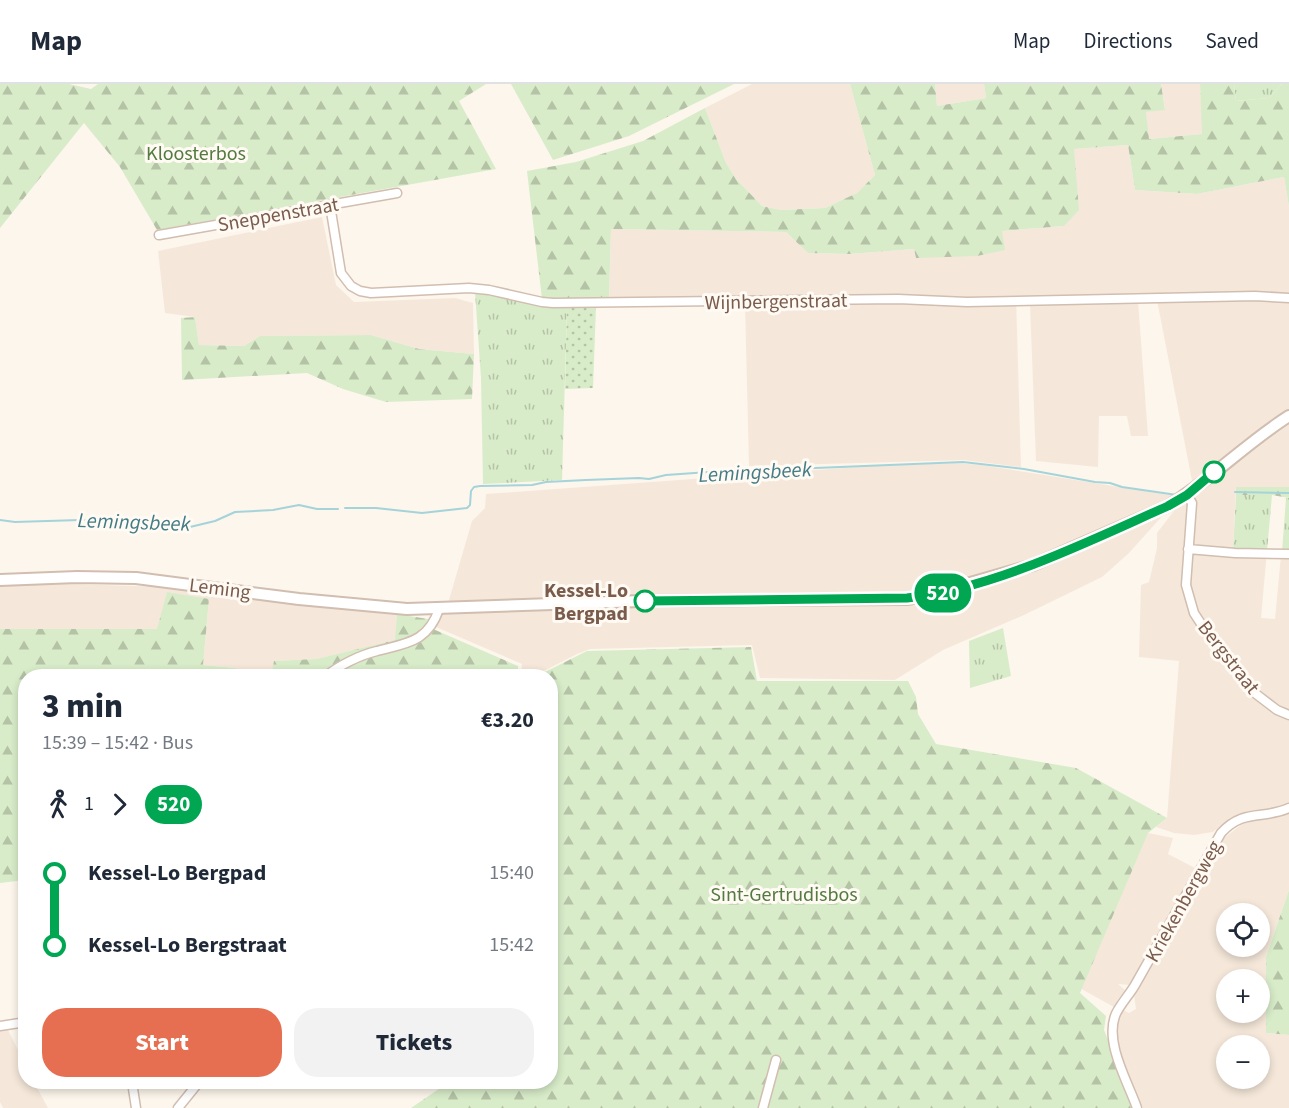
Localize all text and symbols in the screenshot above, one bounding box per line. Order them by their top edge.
text: Map [30,21,82,61]
text: Map [1013,26,1051,56]
text: Directions [1084,26,1172,56]
text: Saved [1205,26,1259,56]
park label: Kloosterbos [146,140,246,168]
street label: Sneppenstraat [215,191,341,239]
street label: Wijnbergenstraat [704,287,848,317]
water label: Lemingsbeek [698,454,813,490]
unlabelled marker [1203,461,1225,483]
water label: Lemingsbeek [77,505,192,539]
street label: Leming [187,571,252,607]
line badge: 520 [908,574,978,612]
place label: Kessel-Lo Bergpad [544,577,628,628]
text: 520 [926,578,960,608]
marker: Kessel-Lo Bergpad [634,590,656,612]
street label: Bergstraat [1191,615,1266,700]
text: 3 min [42,683,123,730]
text: €3.20 [481,704,534,736]
text: 15:39 – 15:42 · Bus [42,729,193,757]
icon: walk [42,788,75,821]
icon: forward [103,788,136,821]
text: 520 [157,789,190,819]
text: 1 [84,790,94,818]
street label: Kriekenbergweg [1139,835,1229,968]
text: Kessel-Lo Bergpad [88,857,266,889]
text: 15:40 [489,859,534,887]
park label: Sint-Gertrudisbos [710,881,858,909]
map controls [1216,903,1270,1089]
button: locate [1216,903,1270,957]
text: Kessel-Lo Bergstraat [88,929,287,961]
text: 15:42 [489,931,534,959]
button: + [1216,969,1270,1023]
button: Start [42,1008,282,1077]
button: Tickets [294,1008,534,1077]
button: − [1216,1035,1270,1089]

